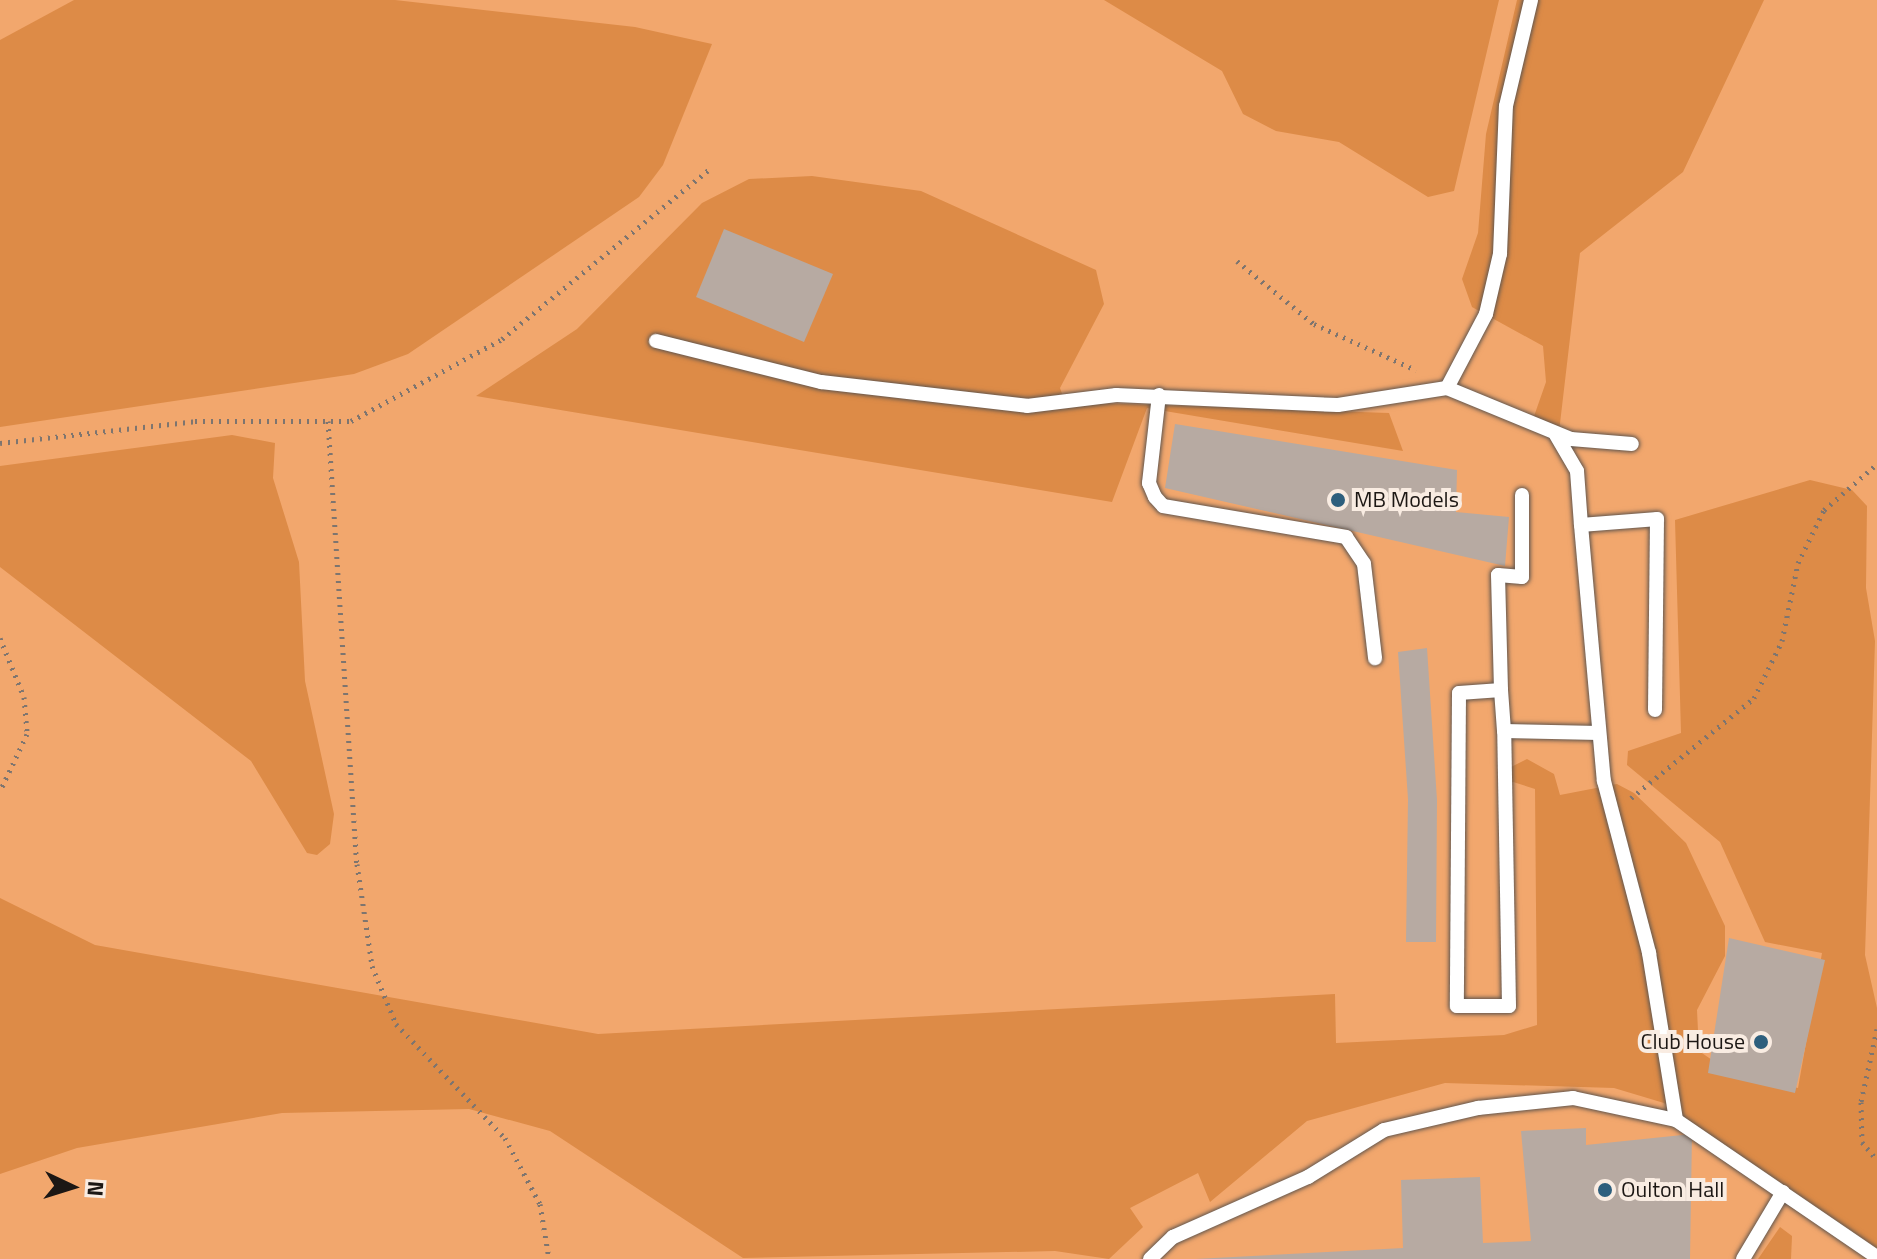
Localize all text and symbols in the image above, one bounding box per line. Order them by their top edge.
place label: MB Models [1354,487,1459,513]
marker: MB Models [1329,491,1347,509]
place label: Club House [1640,1029,1745,1055]
marker: Club House [1752,1033,1770,1051]
north arrow [32,1147,112,1227]
place label: Oulton Hall [1621,1177,1724,1203]
text: N [78,1180,113,1197]
marker: Oulton Hall [1596,1181,1614,1199]

